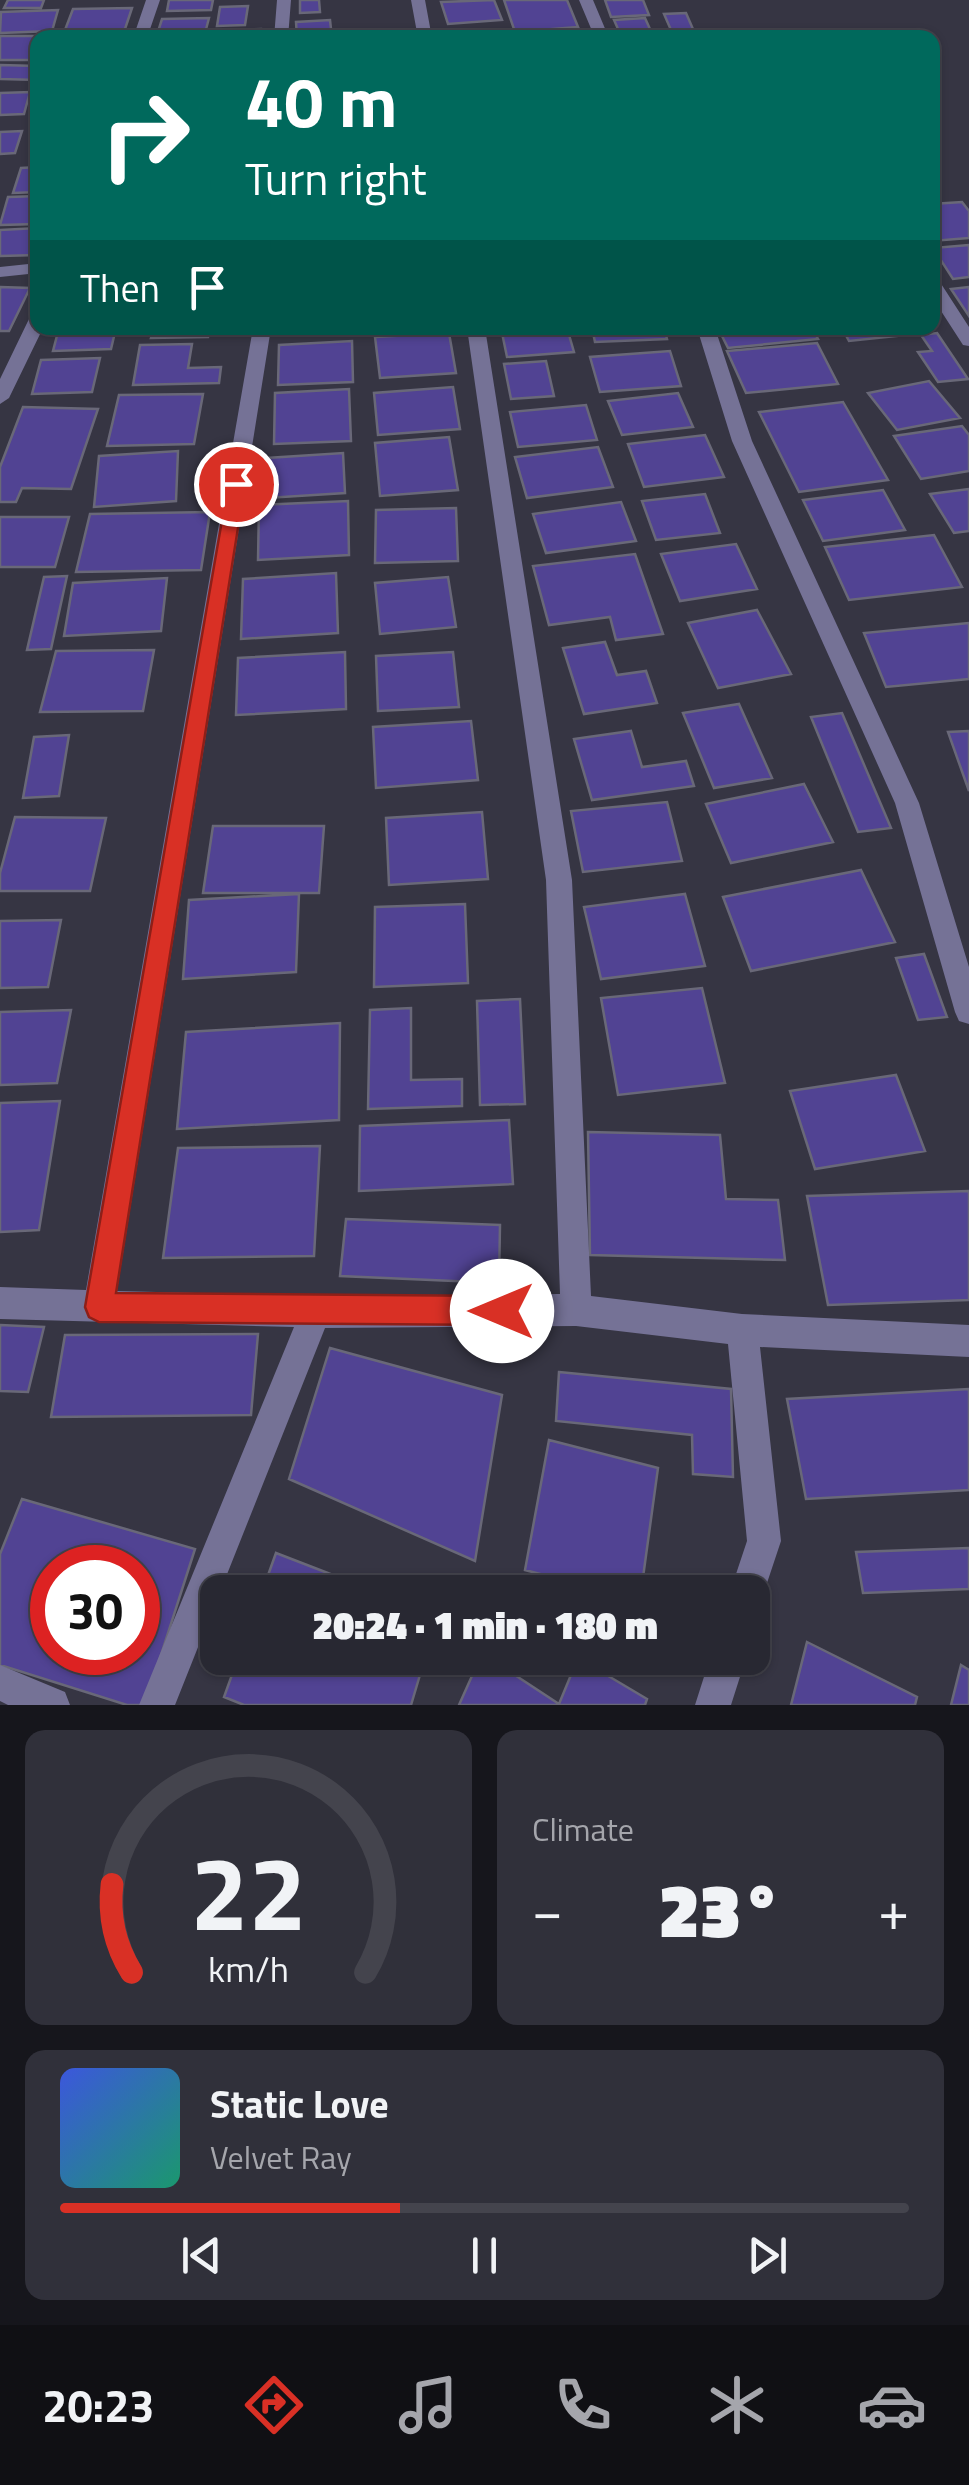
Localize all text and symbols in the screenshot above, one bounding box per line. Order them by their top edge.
text: 40 m [245,48,398,154]
icon: right [80,70,210,200]
text: Turn right [245,144,427,212]
text: Then [80,259,160,317]
icon: arrive [180,260,235,315]
pin [194,442,279,527]
icon: arrive [209,457,264,512]
position arrow [450,1259,554,1363]
speed limit sign: 30 [30,1545,160,1675]
text: 20:24 · 1 min · 180 m [312,1596,658,1654]
text: Climate [532,1805,634,1853]
text: 22 [190,1812,307,1970]
text: 23° [659,1852,782,1966]
text: − [532,1868,563,1951]
text: + [878,1868,909,1951]
text: km/h [208,1941,289,1996]
text: Static Love [210,2075,389,2133]
text: Velvet Ray [210,2133,352,2181]
icon: previous [174,2228,229,2283]
icon: pause [457,2228,512,2283]
icon: next [740,2228,795,2283]
icon: directions [239,2370,309,2440]
icon: music [393,2370,463,2440]
icon: phone [548,2370,618,2440]
icon: climate [702,2370,772,2440]
icon: car [857,2370,927,2440]
text: 20:23 [42,2371,155,2439]

